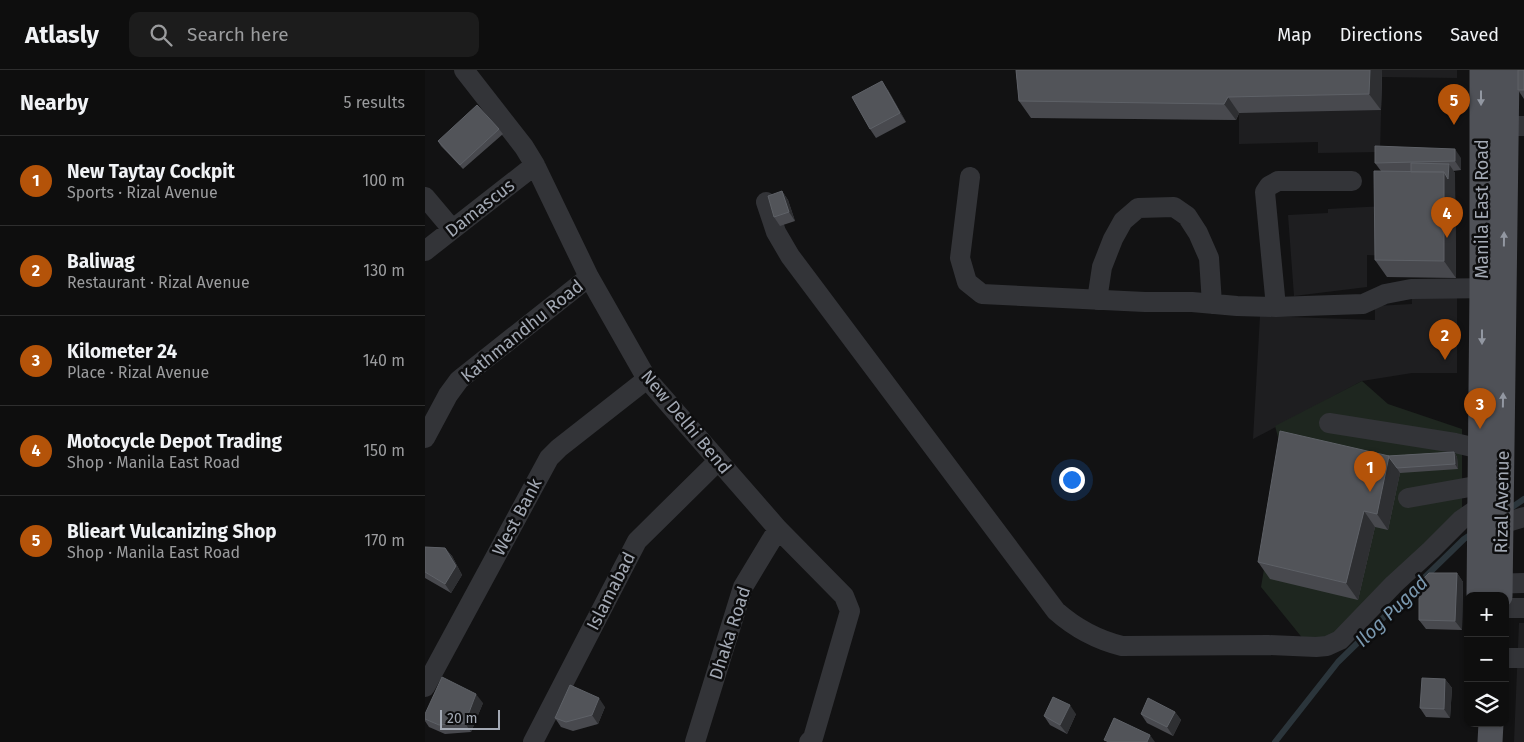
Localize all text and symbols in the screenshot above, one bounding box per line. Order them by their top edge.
search box [129,12,479,57]
text: Atlasly [25,21,99,49]
icon: search [147,21,175,49]
text: Search here [187,23,289,46]
text: Map [1277,24,1312,46]
text: Directions [1340,24,1422,46]
text: Saved [1450,24,1499,46]
pin: 5 [1438,84,1470,125]
text: Nearby [20,90,88,116]
one-way arrow [1477,90,1485,106]
text: 5 results [344,93,405,112]
street label: Manila East Road [1471,139,1493,279]
text: New Taytay Cockpit [67,160,235,183]
text: 1 [32,171,40,190]
text: 100 m [362,171,405,190]
street label: Damascus [441,174,519,242]
text: Sports · Rizal Avenue [67,183,218,202]
pin: 4 [1431,197,1463,238]
one-way arrow [1500,231,1508,247]
text: Baliwag [67,250,135,273]
text: 2 [32,261,40,280]
text: 130 m [363,261,405,280]
text: Restaurant · Rizal Avenue [67,273,250,292]
street label: Kathmandhu Road [456,275,588,387]
pin: 2 [1429,319,1461,360]
one-way arrow [1478,329,1486,345]
text: Kilometer 24 [67,340,177,363]
text: 3 [32,351,40,370]
text: 140 m [363,351,405,370]
text: Place · Rizal Avenue [67,363,209,382]
street label: New Delhi Bend [636,366,736,478]
pin: 3 [1464,388,1496,429]
one-way arrow [1499,392,1507,408]
text: Motocycle Depot Trading [67,430,282,453]
text: 4 [31,441,41,460]
text: 150 m [363,441,405,460]
street label: Rizal Avenue [1490,450,1514,554]
pin: 1 [1354,451,1386,492]
text: Shop · Manila East Road [67,453,240,472]
your location [1059,467,1085,493]
street label: West Bank [487,474,547,560]
text: Blieart Vulcanizing Shop [67,520,277,543]
text: 5 [32,531,40,550]
text: 170 m [364,531,405,550]
text: Shop · Manila East Road [67,543,240,562]
street label: Islamabad [582,548,640,634]
water label: Ilog Pugad [1350,571,1432,652]
street label: Dhaka Road [705,583,755,683]
map controls [1464,592,1509,727]
button: + [1464,592,1509,637]
button: − [1464,637,1509,682]
button: layers [1464,682,1509,727]
scale bar [440,707,500,730]
text: 20 m [447,710,477,727]

